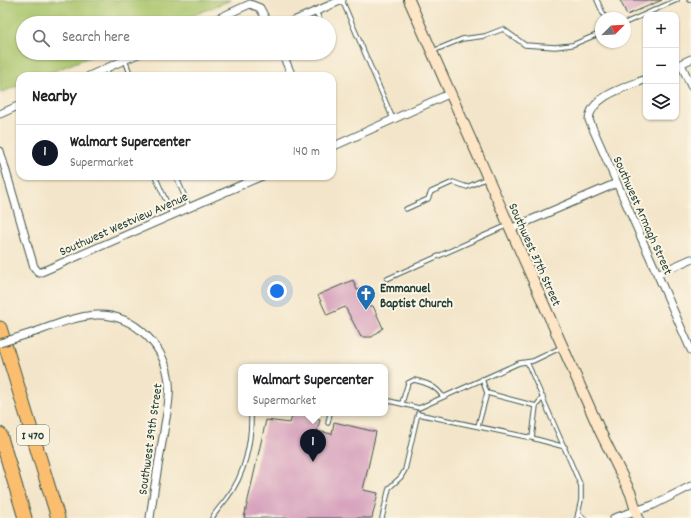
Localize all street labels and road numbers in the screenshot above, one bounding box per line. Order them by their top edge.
street label: Southwest Armagh Street [607,154,677,279]
street label: Southwest Westview Avenue [57,188,192,262]
street label: Southwest 37th Street [502,200,565,310]
street label: Southwest 39th Street [134,382,169,496]
road number: I 470 [17,425,49,445]

